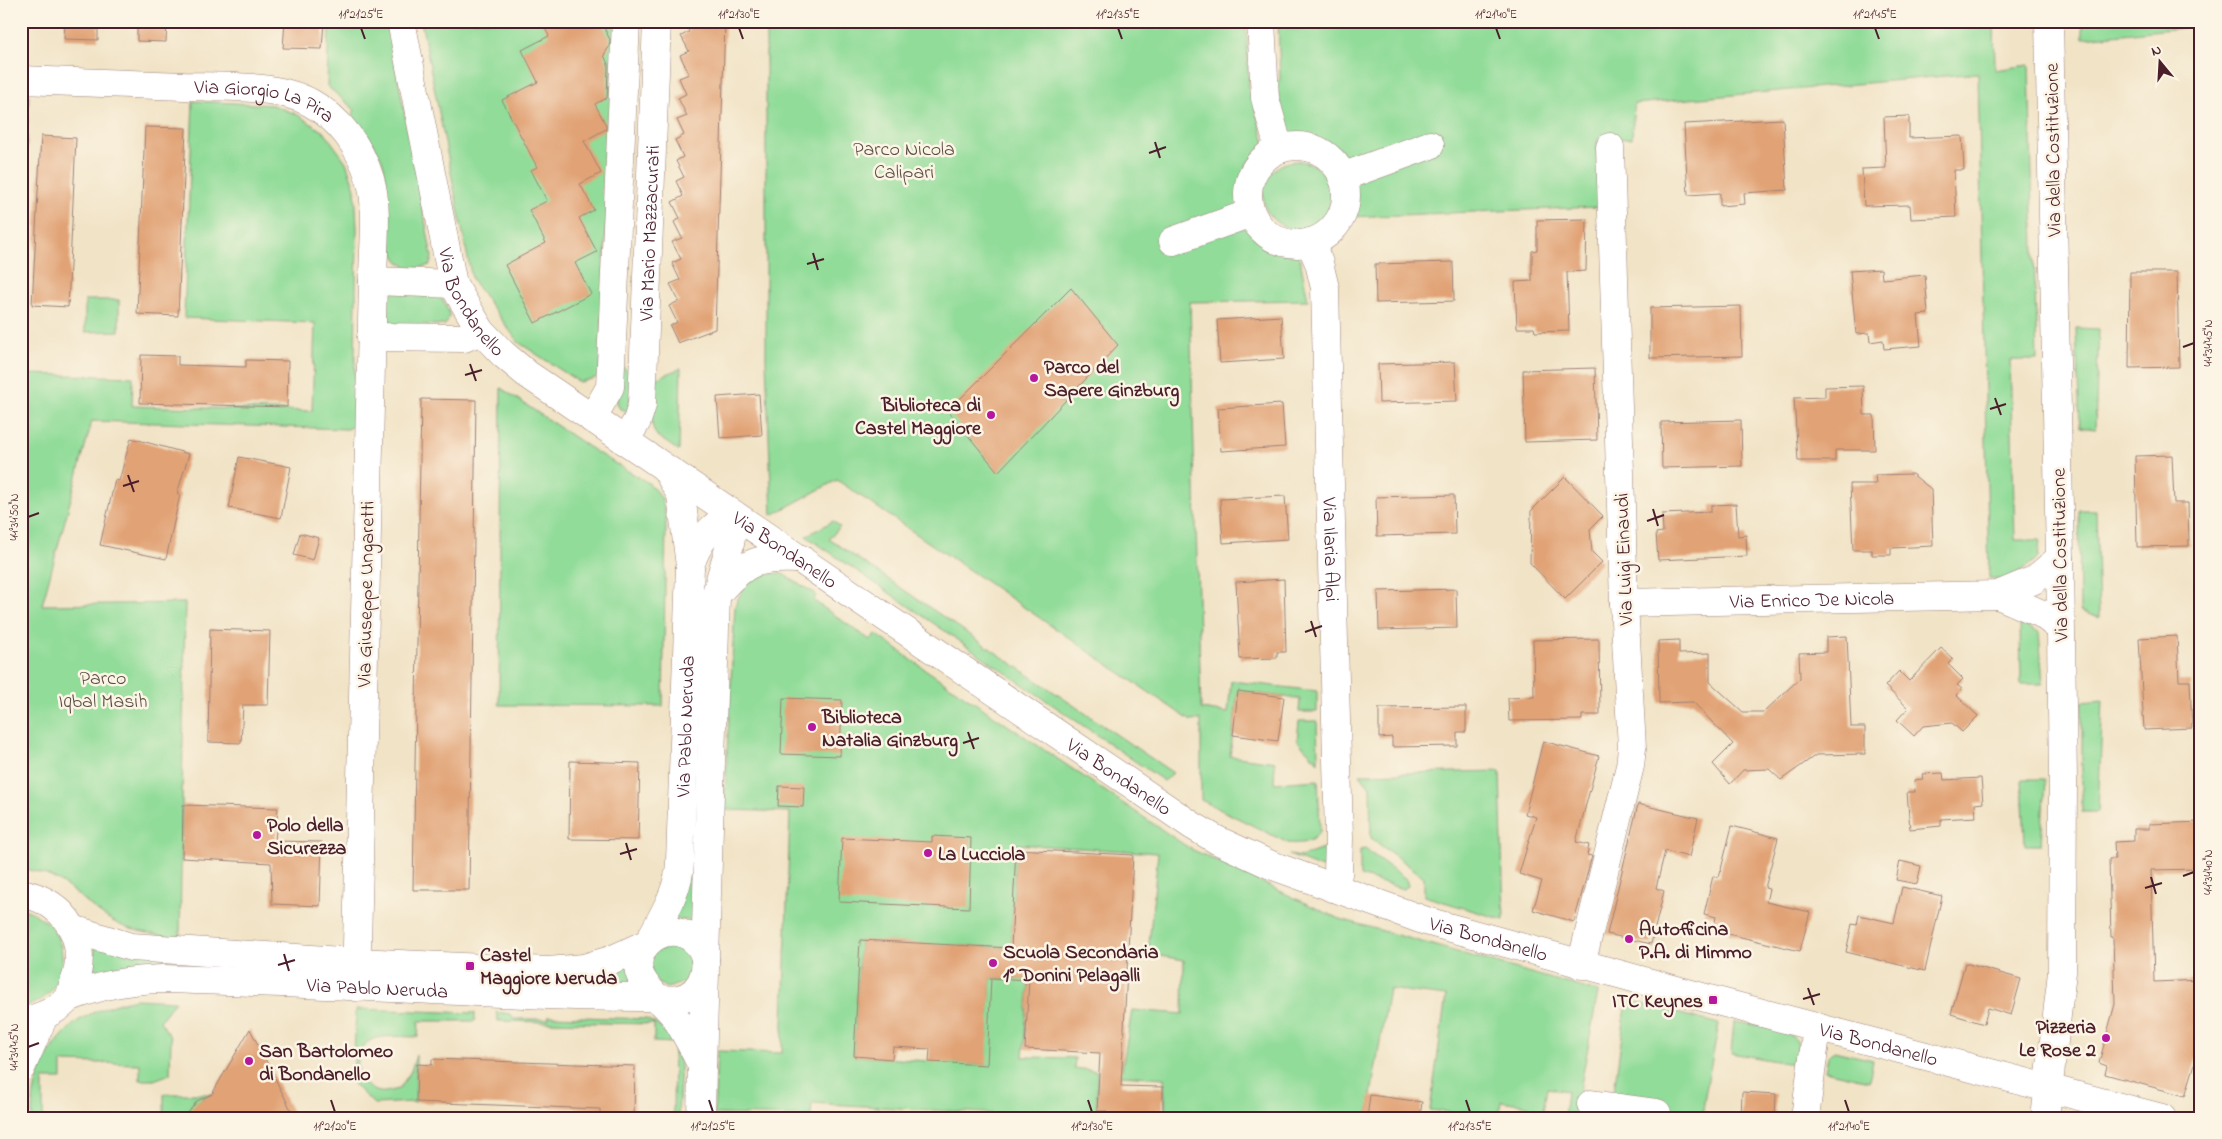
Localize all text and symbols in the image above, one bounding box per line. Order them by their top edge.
text: 11°21'25"E [339,6,383,24]
text: 11°21'30"E [718,6,760,24]
text: 11°21'35"E [1096,6,1140,24]
text: 11°21'40"E [1475,6,1517,24]
text: 11°21'45"E [1853,6,1897,24]
north arrow [2134,38,2184,88]
text: N [2149,40,2164,63]
street label: Via della Costituzione [2038,63,2071,238]
street label: Via Giorgio La Pira [193,74,340,131]
park label: Parco Nicola Calipari [853,136,955,188]
street label: Via Mario Mazzacurati [633,145,669,323]
street label: Via Bondanello [429,244,510,364]
text: 44°34'45"N [2200,320,2218,366]
place label: Parco del Sapere Ginzburg [1044,354,1179,407]
marker: Parco del Sapere Ginzburg [1028,372,1040,384]
place label: Biblioteca di Castel Maggiore [855,392,982,445]
marker: Biblioteca di Castel Maggiore [985,409,997,421]
street label: Via della Costituzione [2045,468,2078,643]
street label: Via Luigi Einaudi [1609,492,1643,627]
text: 44°34'50"N [6,493,24,541]
street label: Via Ilaria Alpi [1313,496,1345,602]
street label: Via Giuseppe Ungaretti [351,500,385,689]
street label: Via Bondanello [725,505,842,598]
street label: Via Enrico De Nicola [1728,585,1895,618]
street label: Via Pablo Neruda [670,655,704,799]
park label: Parco Iqbal Masih [59,665,147,717]
place label: Biblioteca Natalia Ginzburg [821,704,958,757]
marker: Biblioteca Natalia Ginzburg [806,721,818,733]
street label: Via Bondanello [1059,732,1177,824]
place label: Polo della Sicurezza [267,812,347,864]
marker: Polo della Sicurezza [251,829,263,841]
place label: La Lucciola [938,841,1025,870]
marker: La Lucciola [922,847,934,859]
text: 44°34'40"N [2200,849,2218,895]
street label: Via Bondanello [1425,910,1551,971]
place label: Autofficina P.A. di Mimmo [1639,916,1752,968]
marker: Autofficina P.A. di Mimmo [1623,933,1635,945]
place label: Scuola Secondaria 1° Donini Pelagalli [1003,939,1159,992]
place label: Castel Maggiore Neruda [480,942,617,995]
marker: Scuola Secondaria 1° Donini Pelagalli [987,957,999,969]
marker: Castel Maggiore Neruda [464,960,476,972]
street label: Via Pablo Neruda [305,972,449,1008]
place label: ITC Keynes [1612,988,1703,1018]
marker: ITC Keynes [1707,994,1719,1006]
place label: Pizzeria Le Rose 2 [2019,1014,2096,1066]
street label: Via Bondanello [1815,1016,1941,1075]
text: 44°34'45"N [6,1024,24,1070]
marker: Pizzeria Le Rose 2 [2100,1032,2112,1044]
place label: San Bartolomeo di Bondanello [259,1038,393,1090]
marker: San Bartolomeo di Bondanello [243,1055,255,1067]
text: 11°21'20"E [313,1118,357,1136]
text: 11°21'25"E [691,1118,735,1136]
text: 11°21'30"E [1071,1118,1113,1136]
text: 11°21'35"E [1448,1118,1492,1136]
text: 11°21'40"E [1828,1118,1870,1136]

